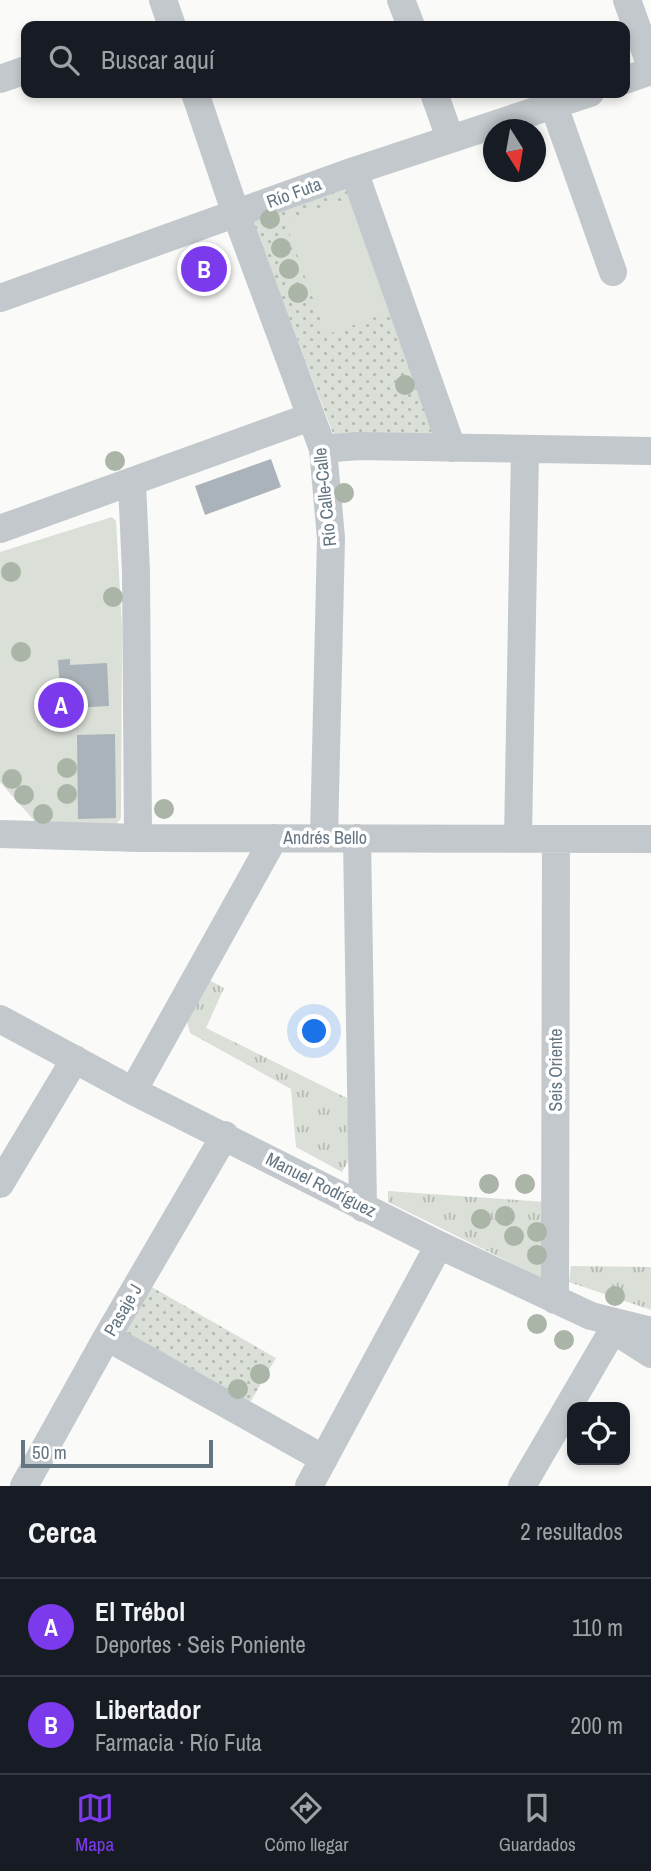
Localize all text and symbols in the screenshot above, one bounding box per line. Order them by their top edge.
search box [21,21,630,98]
icon: search [45,41,83,79]
text: Buscar aquí [101,42,215,77]
north arrow [483,119,546,182]
street label: Río Futa [263,171,325,214]
pin: B [181,243,227,295]
street label: Río Calle-Calle [307,446,342,548]
pin: A [38,679,84,731]
street label: Andrés Bello [282,825,367,850]
your location [297,1014,331,1048]
street label: Seis Oriente [543,1029,568,1111]
street label: Manuel Rodríguez [262,1146,381,1223]
street label: Pasaje J [98,1279,148,1341]
map controls [567,1402,630,1465]
button: locate [567,1402,630,1465]
scale bar [21,1437,214,1469]
text: 50 m [32,1439,67,1465]
text: Cerca [28,1512,96,1552]
text: 2 resultados [520,1516,623,1547]
text: El Trébol [95,1594,185,1629]
text: A [44,1612,58,1643]
text: 110 m [572,1612,623,1643]
text: Deportes · Seis Poniente [95,1629,306,1660]
text: Libertador [95,1692,200,1727]
text: B [44,1710,58,1741]
text: 200 m [571,1710,623,1741]
text: Farmacia · Río Futa [95,1727,262,1758]
tab: Mapa [75,1789,114,1857]
tab: Cómo llegar [264,1789,348,1857]
tab: Guardados [499,1789,576,1857]

